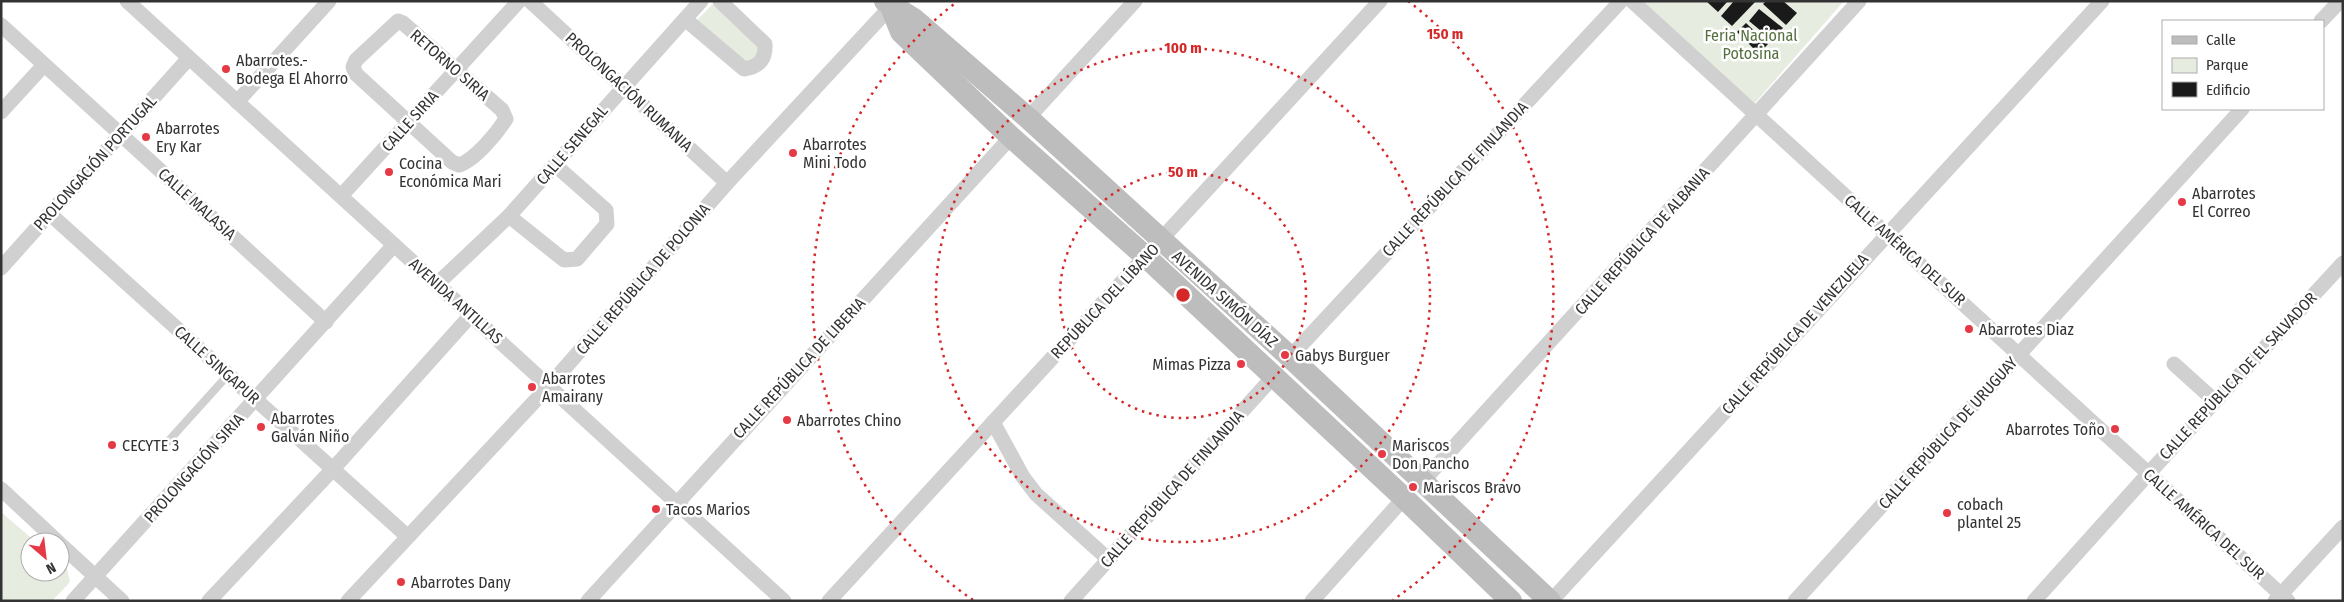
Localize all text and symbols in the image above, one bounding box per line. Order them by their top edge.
legend [2162,20,2324,110]
street label: RETORNO SIRIA [406,25,494,105]
text: 150 m [1427,25,1463,43]
park label: Feria Nacional Potosina [1705,26,1797,63]
street label: PROLONGACIÓN RUMANIA [562,28,697,156]
text: Calle [2206,31,2236,49]
text: 100 m [1164,39,1202,57]
place label: Abarrotes.- Bodega El Ahorro [236,51,348,88]
text: Parque [2206,56,2249,74]
marker: Abarrotes.- Bodega El Ahorro [220,63,232,75]
text: Edificio [2206,81,2251,99]
street label: CALLE SIRIA [378,86,443,155]
street label: PROLONGACIÓN PORTUGAL [29,92,161,234]
street label: CALLE REPÚBLICA DE FINLANDIA [1378,97,1532,260]
street label: CALLE SENEGAL [532,101,612,189]
place label: Abarrotes Ery Kar [156,119,220,156]
marker: Abarrotes Ery Kar [140,131,152,143]
place label: Abarrotes Mini Todo [803,135,867,172]
marker: Abarrotes Mini Todo [787,147,799,159]
place label: Cocina Económica Mari [399,154,501,191]
text: 50 m [1168,163,1198,181]
street label: CALLE REPÚBLICA DE ALBANIA [1571,163,1714,319]
street label: CALLE MALASIA [154,164,240,244]
marker: Cocina Económica Mari [383,166,395,178]
place label: Abarrotes El Correo [2192,184,2256,221]
street label: CALLE AMÉRICA DEL SUR [1841,191,1970,310]
marker: Abarrotes El Correo [2176,196,2188,208]
street label: CALLE REPÚBLICA DE POLONIA [572,199,714,358]
street label: REPÚBLICA DEL LÍBANO [1047,240,1163,362]
street label: AVENIDA SIMÓN DÍAZ [1168,247,1282,351]
street label: CALLE REPÚBLICA DE VENEZUELA [1718,249,1873,418]
street label: AVENIDA ANTILLAS [405,254,507,348]
centre of rings [1174,286,1192,304]
street label: CALLE REPÚBLICA DE EL SALVADOR [2155,288,2321,464]
street label: CALLE REPÚBLICA DE LIBERIA [729,293,870,442]
place label: Abarrotes Diaz [1979,320,2074,339]
street label: CALLE SINGAPUR [171,322,264,408]
marker: Abarrotes Diaz [1963,323,1975,335]
place label: Gabys Burguer [1295,346,1390,365]
marker: Gabys Burguer [1279,349,1291,361]
street label: CALLE REPÚBLICA DE URUGUAY [1875,353,2021,513]
place label: Mimas Pizza [1152,355,1231,374]
marker: Mimas Pizza [1235,358,1247,370]
place label: Abarrotes Amairany [542,369,606,406]
marker: Abarrotes Amairany [526,381,538,393]
street label: CALLE REPÚBLICA DE FINLANDIA [1096,406,1248,572]
street label: PROLONGACIÓN SIRIA [140,409,248,526]
place label: Abarrotes Galván Niño [271,409,349,446]
place label: Abarrotes Chino [797,411,902,430]
marker: Abarrotes Chino [781,414,793,426]
place label: Abarrotes Toño [2006,420,2105,439]
marker: Abarrotes Galván Niño [255,421,267,433]
marker: Abarrotes Toño [2109,423,2121,435]
place label: CECYTE 3 [122,436,179,455]
place label: Mariscos Don Pancho [1392,436,1469,473]
marker: CECYTE 3 [106,439,118,451]
marker: Mariscos Don Pancho [1376,448,1388,460]
street label: CALLE AMÉRICA DEL SUR [2140,465,2269,584]
place label: Mariscos Bravo [1423,478,1521,497]
marker: Mariscos Bravo [1407,481,1419,493]
place label: cobach plantel 25 [1957,495,2021,532]
place label: Tacos Marios [666,500,750,519]
marker: Tacos Marios [650,503,662,515]
marker: cobach plantel 25 [1941,507,1953,519]
north arrow [20,532,70,582]
text: N [43,559,59,578]
place label: Abarrotes Dany [411,573,512,592]
marker: Abarrotes Dany [395,576,407,588]

